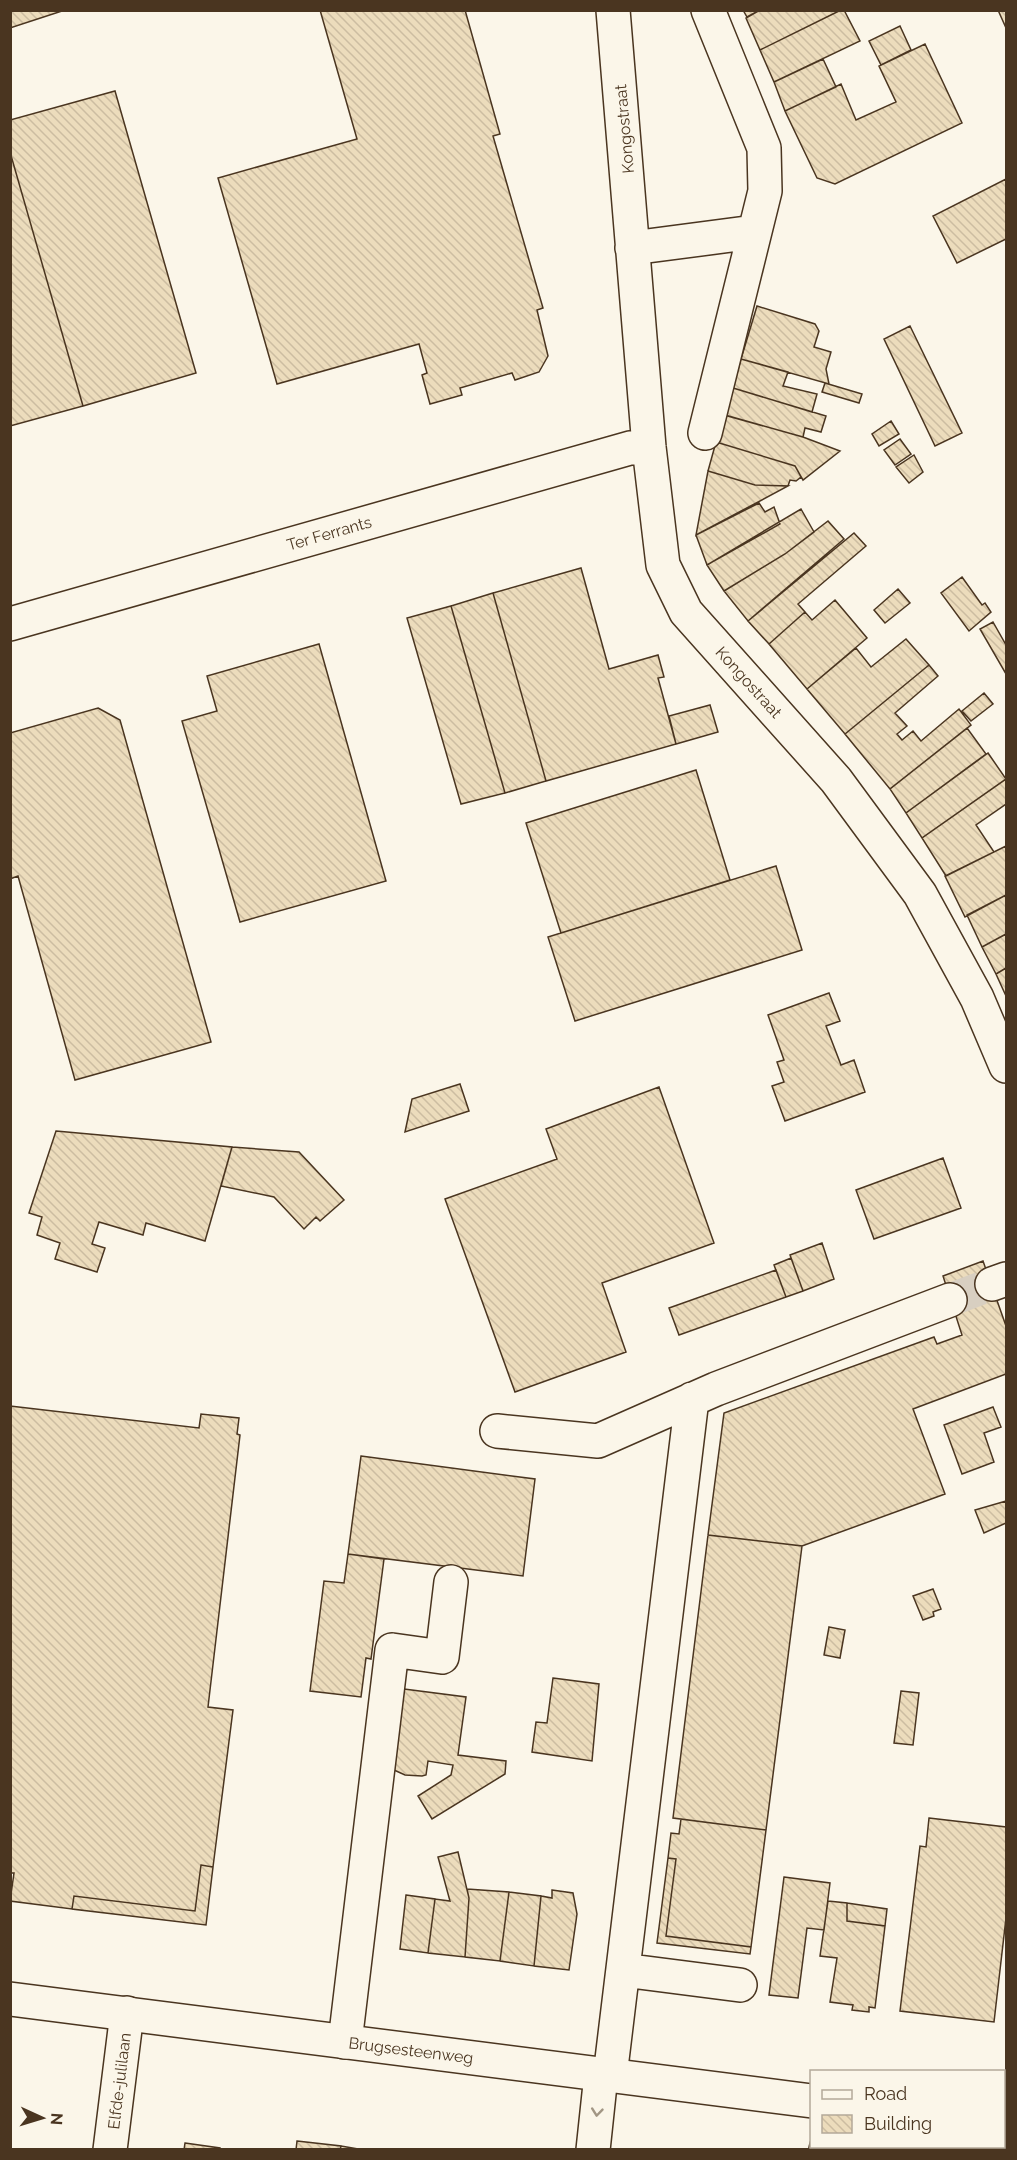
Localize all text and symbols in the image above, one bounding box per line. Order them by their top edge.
street label: Kongostraat [611,83,638,174]
street label: Ter Ferrants [285,512,374,555]
street label: Kongostraat [712,643,786,722]
street label: Elfde-julilaan [104,2032,135,2131]
street label: Brugsesteenweg [347,2033,474,2068]
legend [810,2070,1005,2148]
text: Road [864,2083,907,2104]
north arrow [12,2088,72,2148]
one-way arrow [592,2108,604,2117]
text: N [47,2112,66,2126]
text: Building [864,2113,932,2134]

